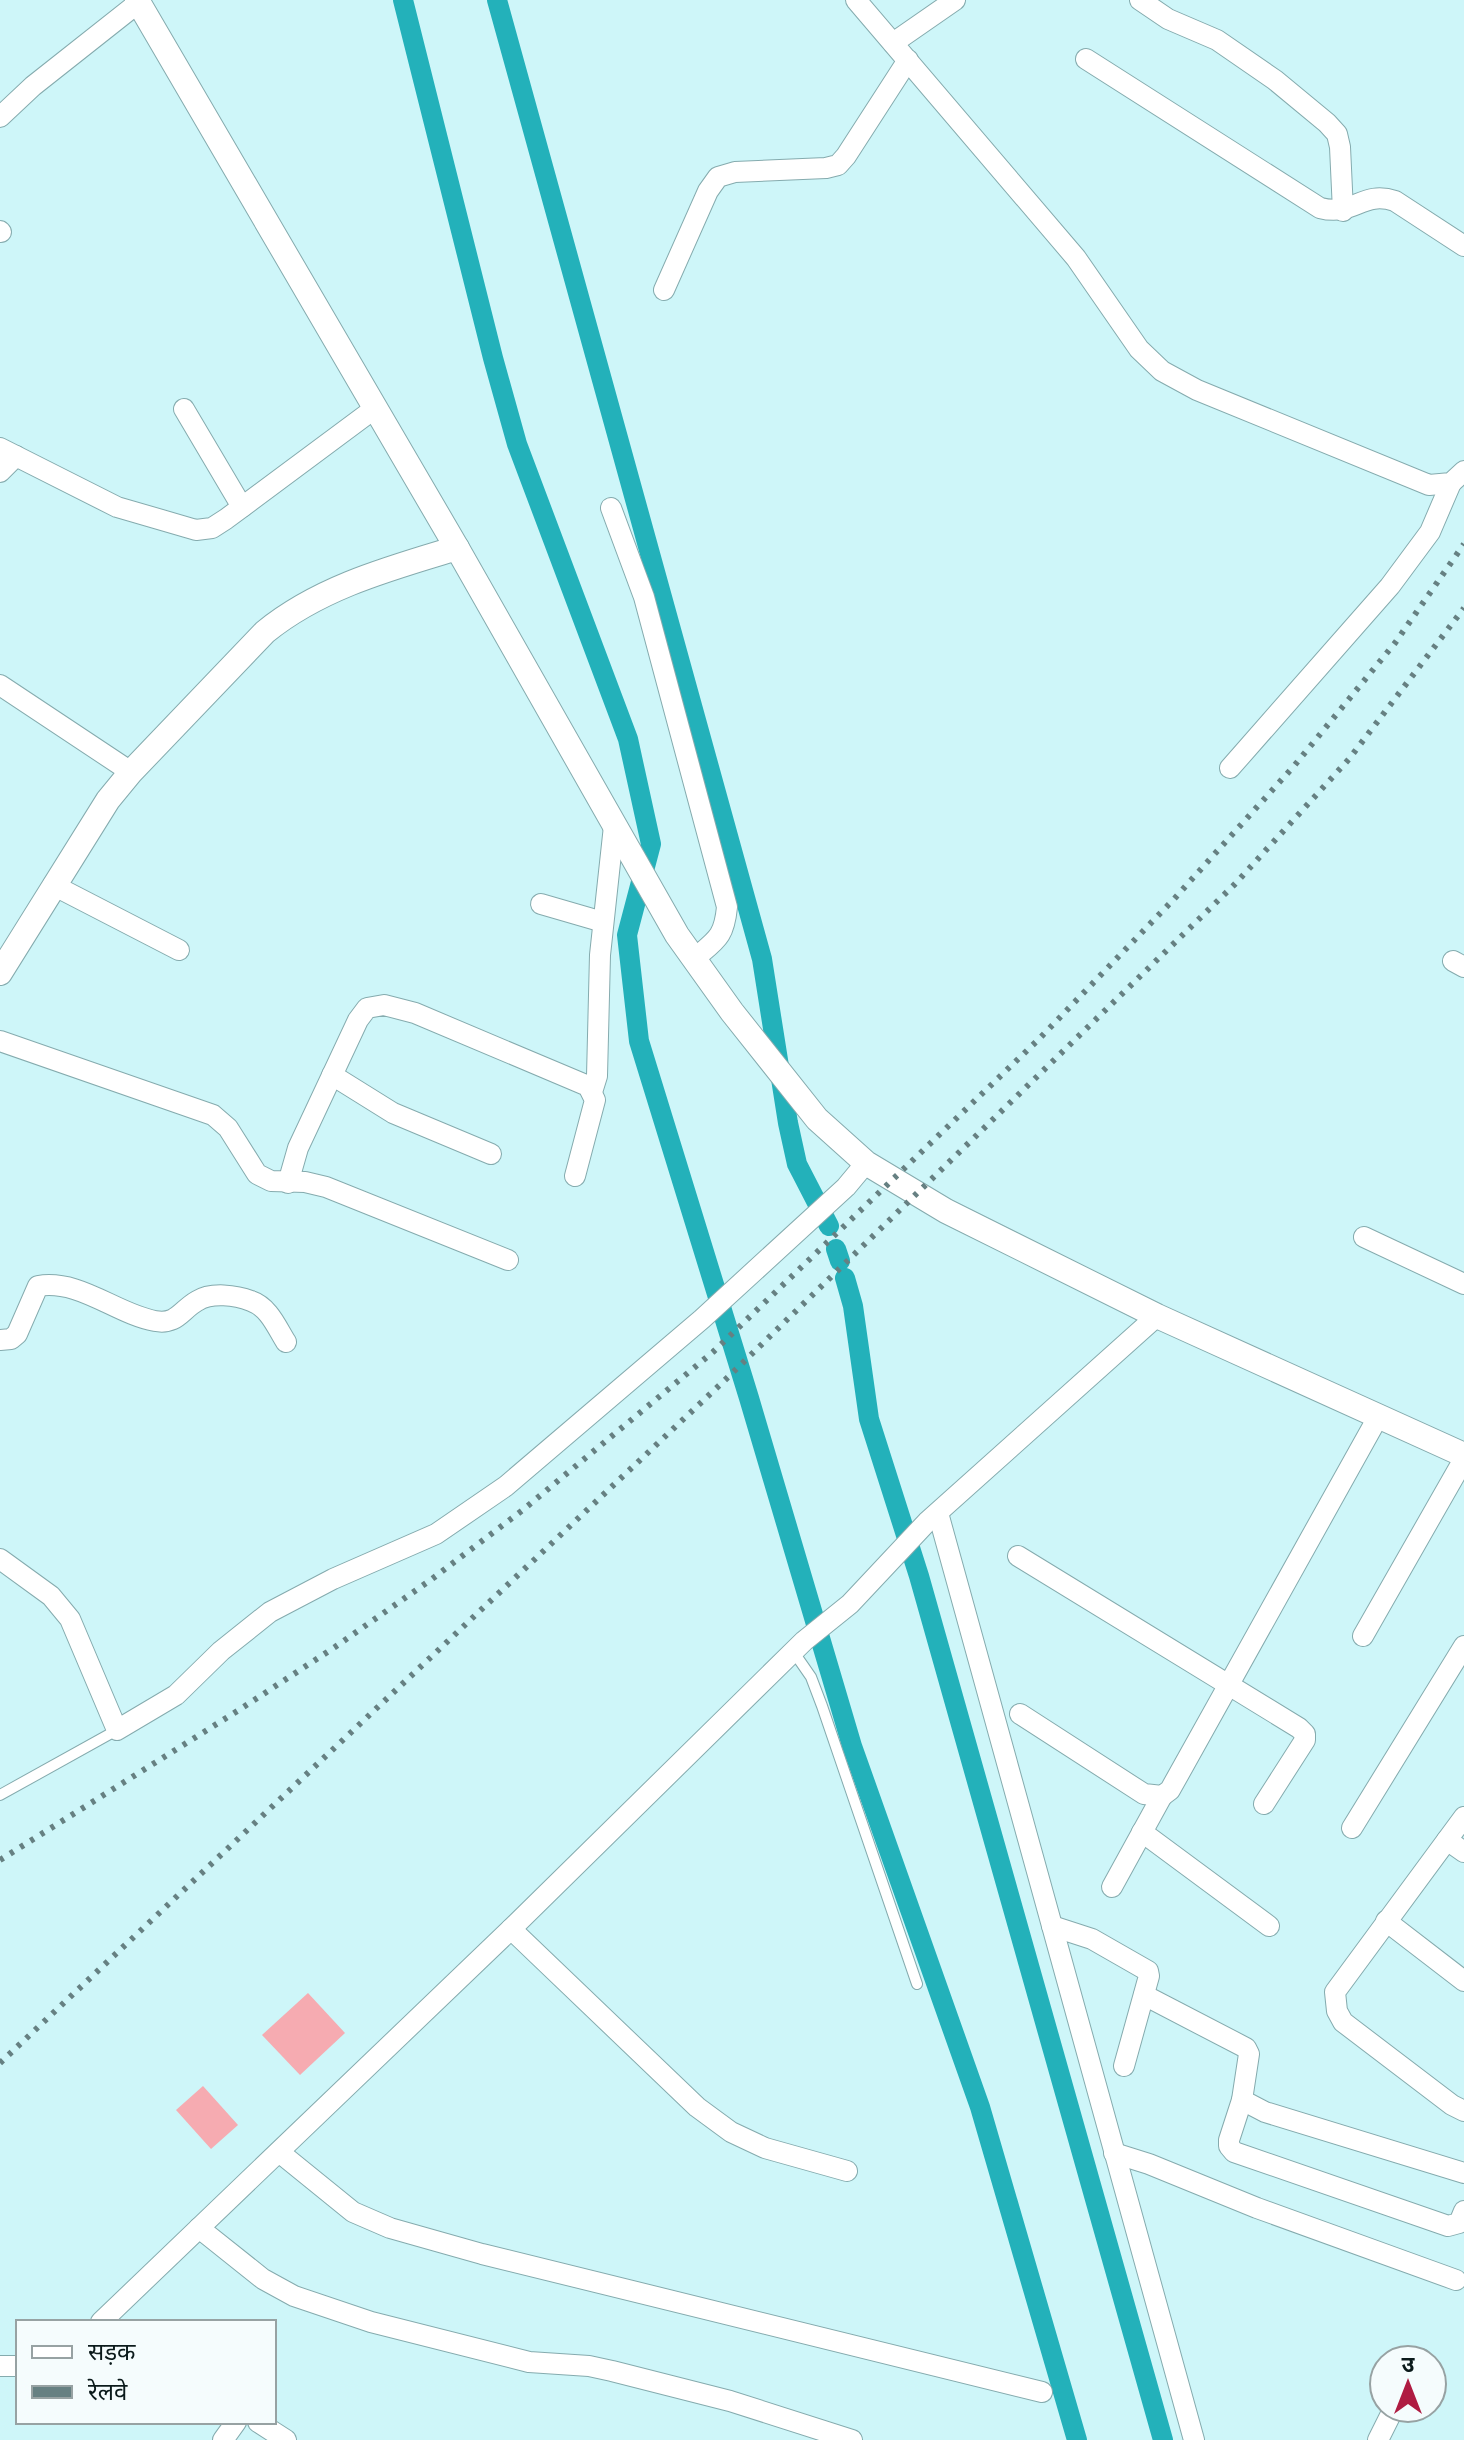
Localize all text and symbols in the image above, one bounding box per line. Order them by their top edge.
legend [16,2320,276,2424]
text: सड़क [88,2337,136,2365]
north arrow [1368,2344,1448,2424]
text: उ [1402,2351,1416,2377]
text: रेलवे [87,2377,128,2405]

